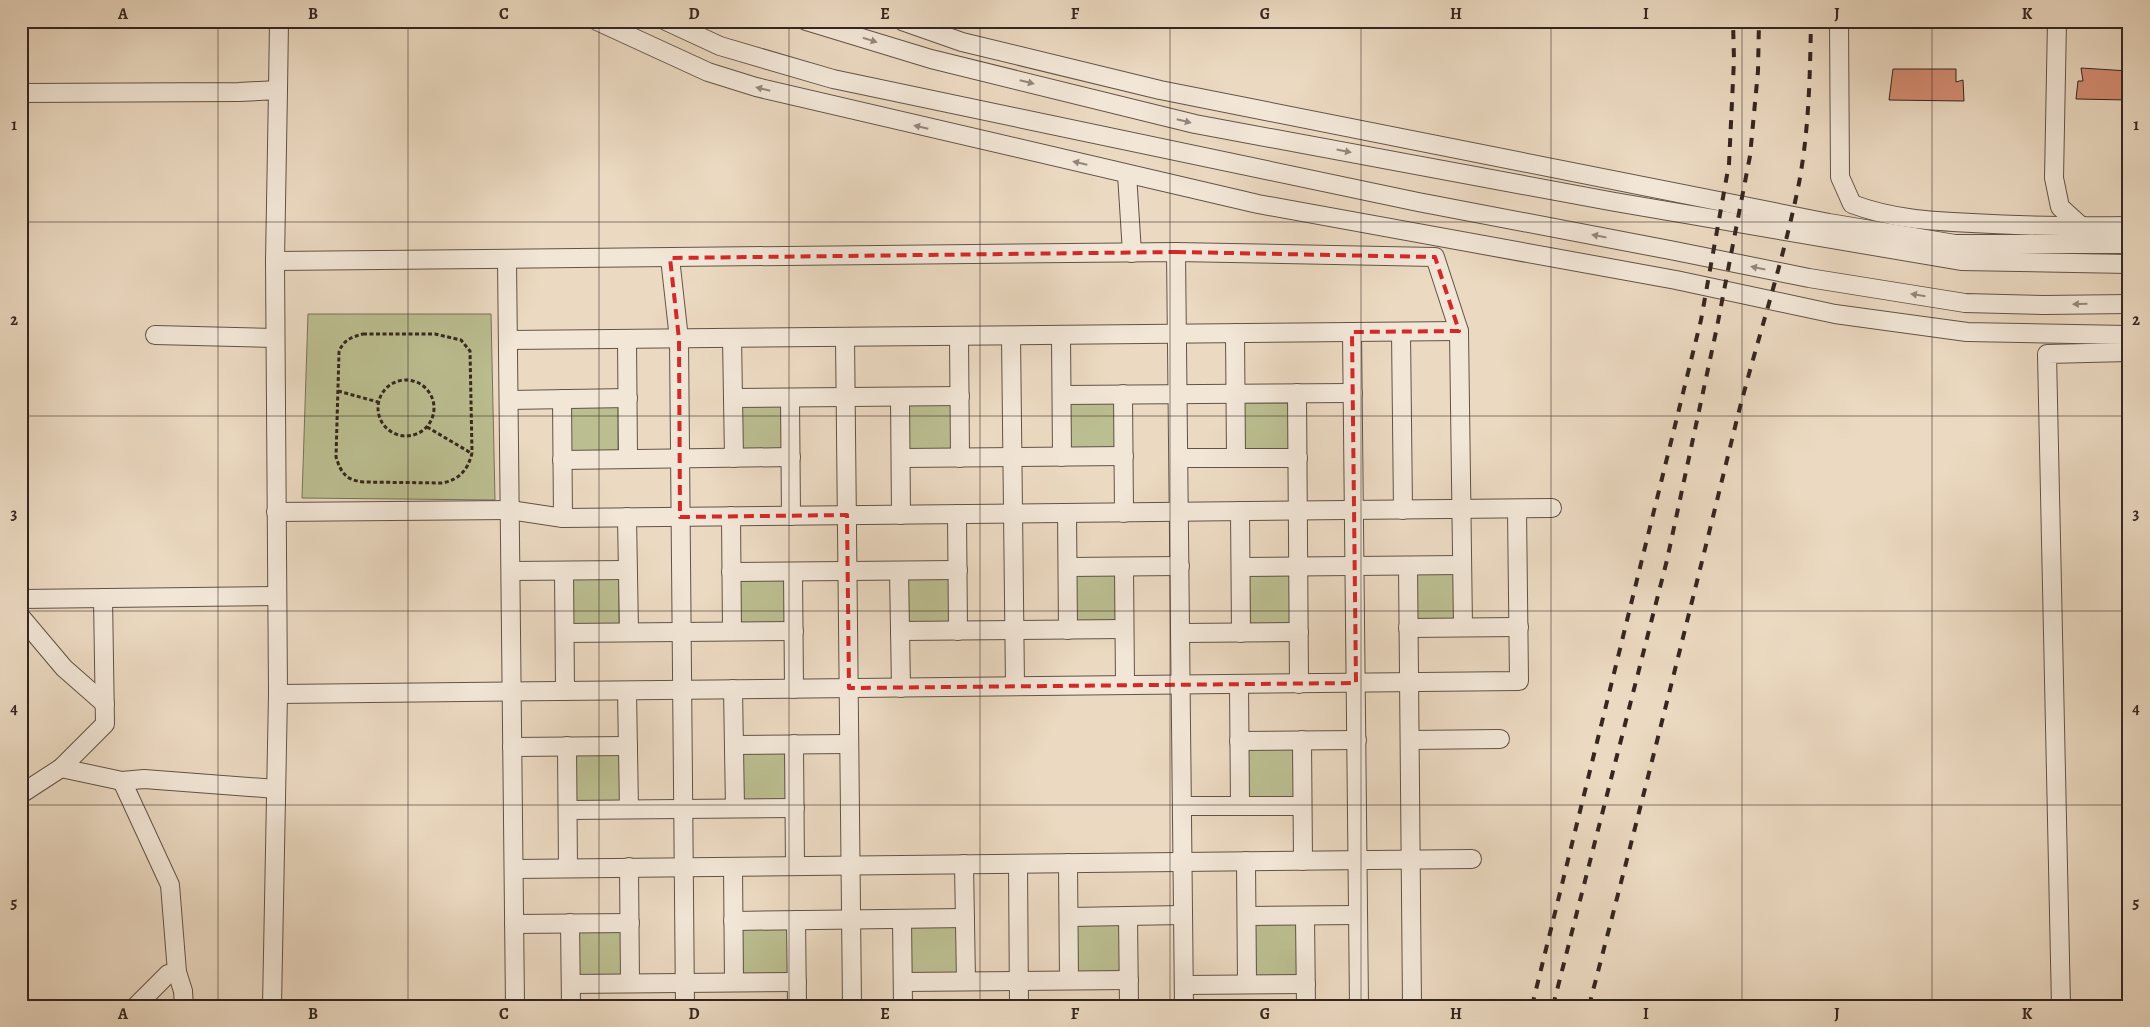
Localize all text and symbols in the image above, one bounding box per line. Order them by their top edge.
text: A [117,3,129,25]
text: B [308,3,318,25]
text: C [499,3,509,25]
text: D [688,3,700,25]
text: E [880,3,890,25]
text: F [1071,3,1080,25]
text: G [1260,3,1270,25]
text: H [1450,3,1462,25]
text: I [1643,3,1649,25]
text: J [1834,3,1840,25]
text: K [2022,3,2033,25]
one-way arrow [862,37,877,45]
one-way arrow [1019,78,1034,86]
one-way arrow [756,85,771,93]
text: 1 [11,114,17,136]
text: 1 [2133,114,2139,136]
one-way arrow [1177,117,1192,125]
one-way arrow [914,123,929,131]
one-way arrow [1336,148,1352,156]
one-way arrow [1072,159,1087,167]
one-way arrow [1590,232,1606,240]
one-way arrow [1750,264,1766,272]
one-way arrow [1910,291,1926,299]
one-way arrow [2072,300,2088,308]
text: 2 [10,309,18,331]
text: 2 [2132,309,2140,331]
text: 3 [11,503,18,525]
text: 3 [2133,503,2140,525]
text: 4 [10,698,18,720]
text: 4 [2132,698,2140,720]
text: 5 [11,892,18,914]
text: 5 [2133,892,2140,914]
text: A [117,1003,129,1025]
text: B [308,1003,318,1025]
text: C [499,1003,509,1025]
text: D [688,1003,700,1025]
text: E [880,1003,890,1025]
text: F [1071,1003,1080,1025]
text: G [1260,1003,1270,1025]
text: H [1450,1003,1462,1025]
text: I [1643,1003,1649,1025]
text: J [1834,1003,1840,1025]
text: K [2022,1003,2033,1025]

